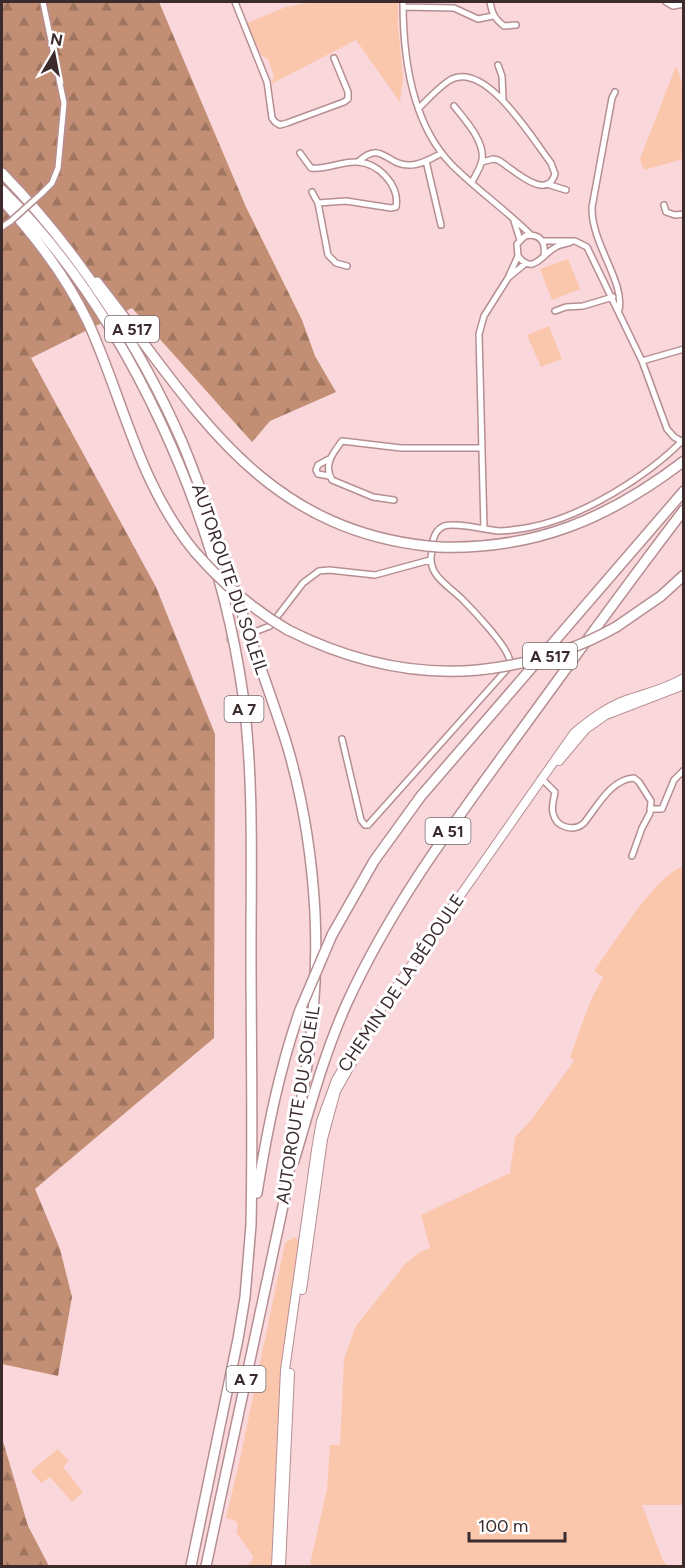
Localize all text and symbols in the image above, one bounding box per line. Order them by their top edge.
north arrow [24,24,84,84]
text: N [49,29,64,50]
road number: A 517 [105,316,159,342]
street label: AUTOROUTE DU SOLEIL [187,481,273,678]
road number: A 517 [523,643,577,669]
road number: A 7 [224,696,264,722]
road number: A 51 [426,818,470,844]
street label: CHEMIN DE LA BÉDOULE [333,890,469,1076]
street label: AUTOROUTE DU SOLEIL [271,1004,325,1206]
road number: A 7 [226,1366,266,1392]
scale bar [469,1505,565,1543]
text: 100 m [478,1515,528,1537]

